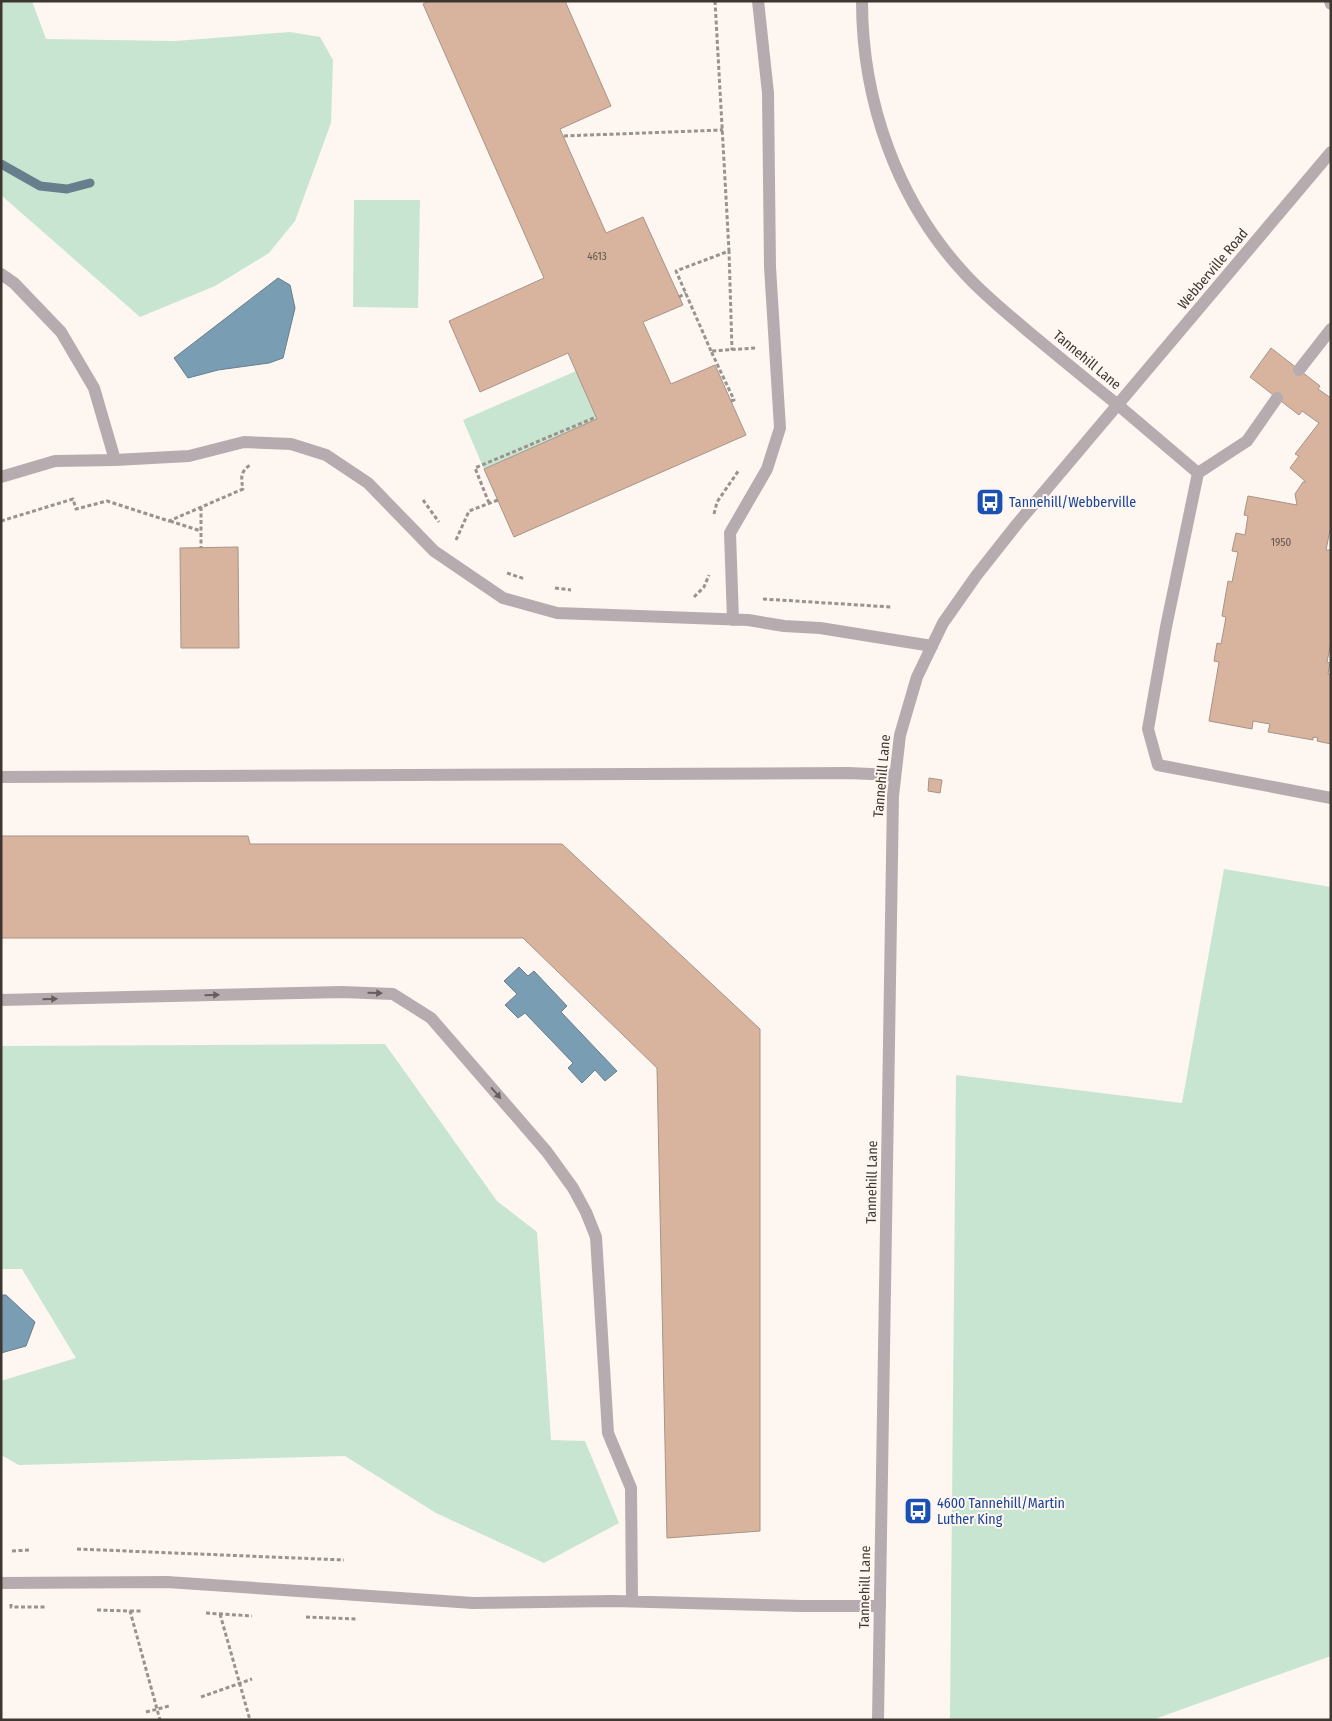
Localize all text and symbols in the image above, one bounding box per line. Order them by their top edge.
street label: Webberville Road [1174,225,1252,313]
house number: 4613 [587,250,607,263]
street label: Tannehill Lane [1050,327,1124,393]
bus stop icon: Tannehill/Webberville [975,487,1005,517]
place label: Tannehill/Webberville [1009,494,1136,511]
house number: 1950 [1271,536,1291,549]
street label: Tannehill Lane [870,734,894,818]
one-way arrow [367,989,383,997]
one-way arrow [205,990,221,998]
one-way arrow [42,994,58,1002]
one-way arrow [490,1087,502,1099]
street label: Tannehill Lane [863,1140,881,1224]
place label: 4600 Tannehill/Martin Luther King [937,1495,1065,1528]
bus stop icon: 4600 Tannehill/Martin Luther King [903,1496,933,1526]
street label: Tannehill Lane [856,1545,874,1629]

